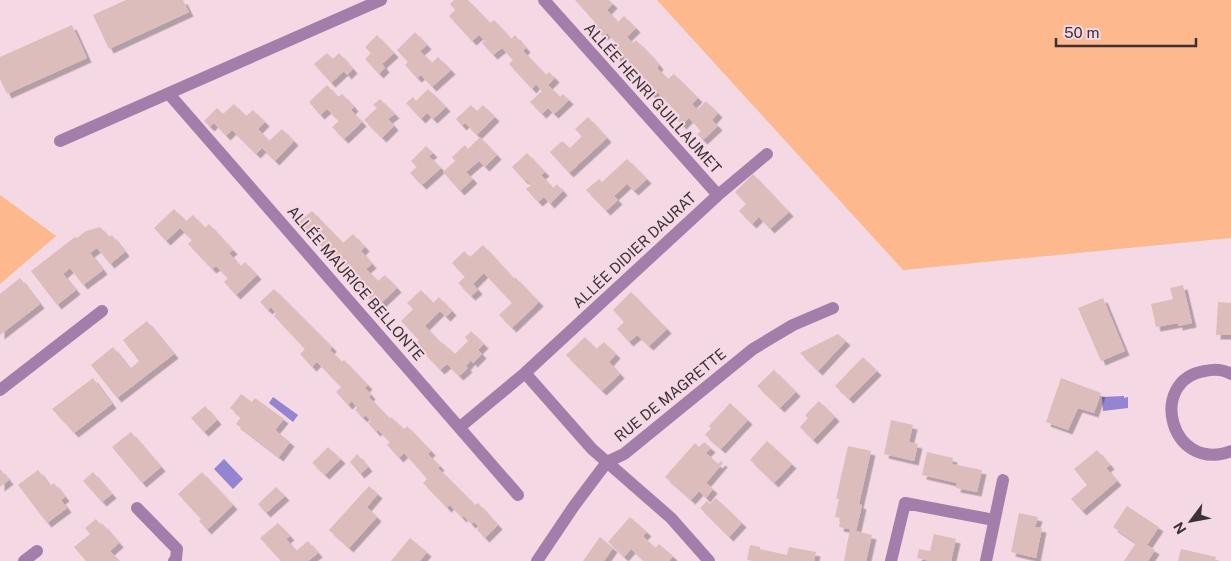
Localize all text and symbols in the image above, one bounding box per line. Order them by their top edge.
scale bar [1056,15,1196,47]
street label: ALLÉE HENRI GUILLAUMET [581,19,725,177]
text: 50 m [1064,24,1099,41]
street label: ALLÉE DIDIER DAURAT [569,189,699,311]
street label: ALLÉE MAURICE BELLONTE [284,202,428,364]
street label: RUE DE MAGRETTE [611,345,729,445]
north arrow [1166,496,1216,546]
text: N [1170,519,1190,537]

